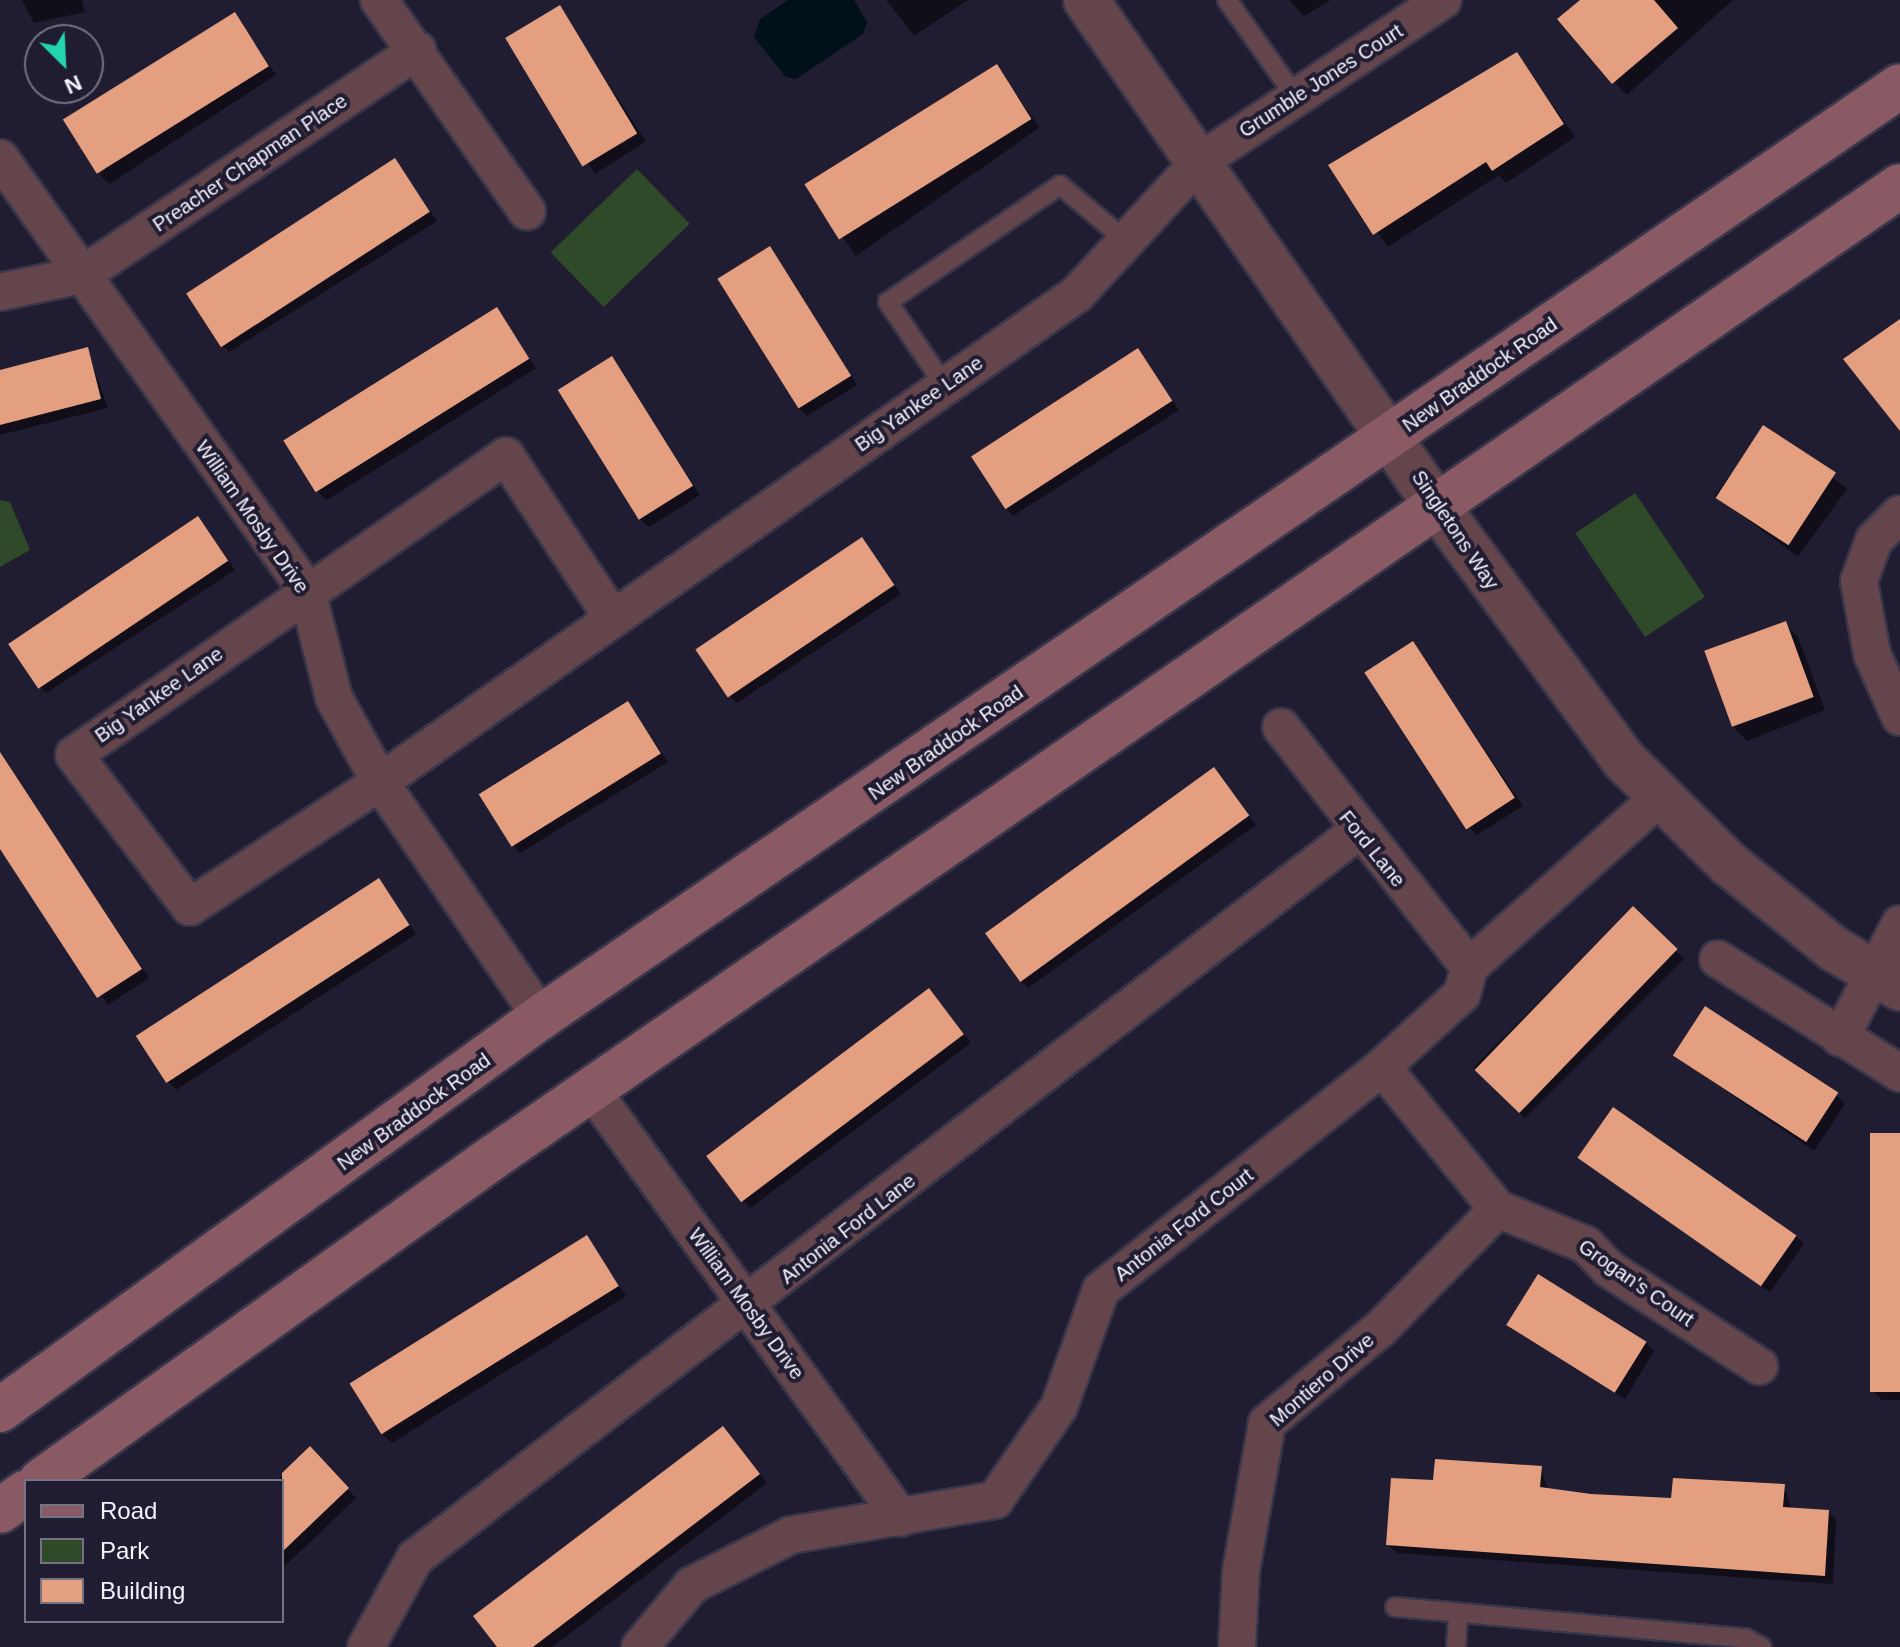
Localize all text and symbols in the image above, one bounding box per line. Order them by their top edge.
street label: Grumble Jones Court [1235,19,1407,143]
north arrow [24,24,104,104]
text: N [61,70,86,99]
street label: Preacher Chapman Place [148,89,352,237]
street label: New Braddock Road [1398,313,1562,437]
street label: Big Yankee Lane [850,351,988,457]
street label: William Mosby Drive [190,436,314,598]
street label: Singletons Way [1406,466,1504,594]
street label: Big Yankee Lane [90,642,228,748]
street label: New Braddock Road [864,681,1028,805]
street label: Ford Lane [1334,806,1410,892]
street label: New Braddock Road [333,1048,495,1176]
street label: Antonia Ford Court [1110,1164,1258,1286]
street label: Antonia Ford Lane [776,1169,920,1289]
street label: William Mosby Drive [683,1224,809,1384]
street label: Grogan's Court [1574,1234,1698,1332]
street label: Montiero Drive [1265,1328,1379,1432]
legend [24,1479,284,1623]
text: Road [100,1497,157,1524]
text: Park [100,1537,149,1564]
text: Building [100,1577,185,1604]

